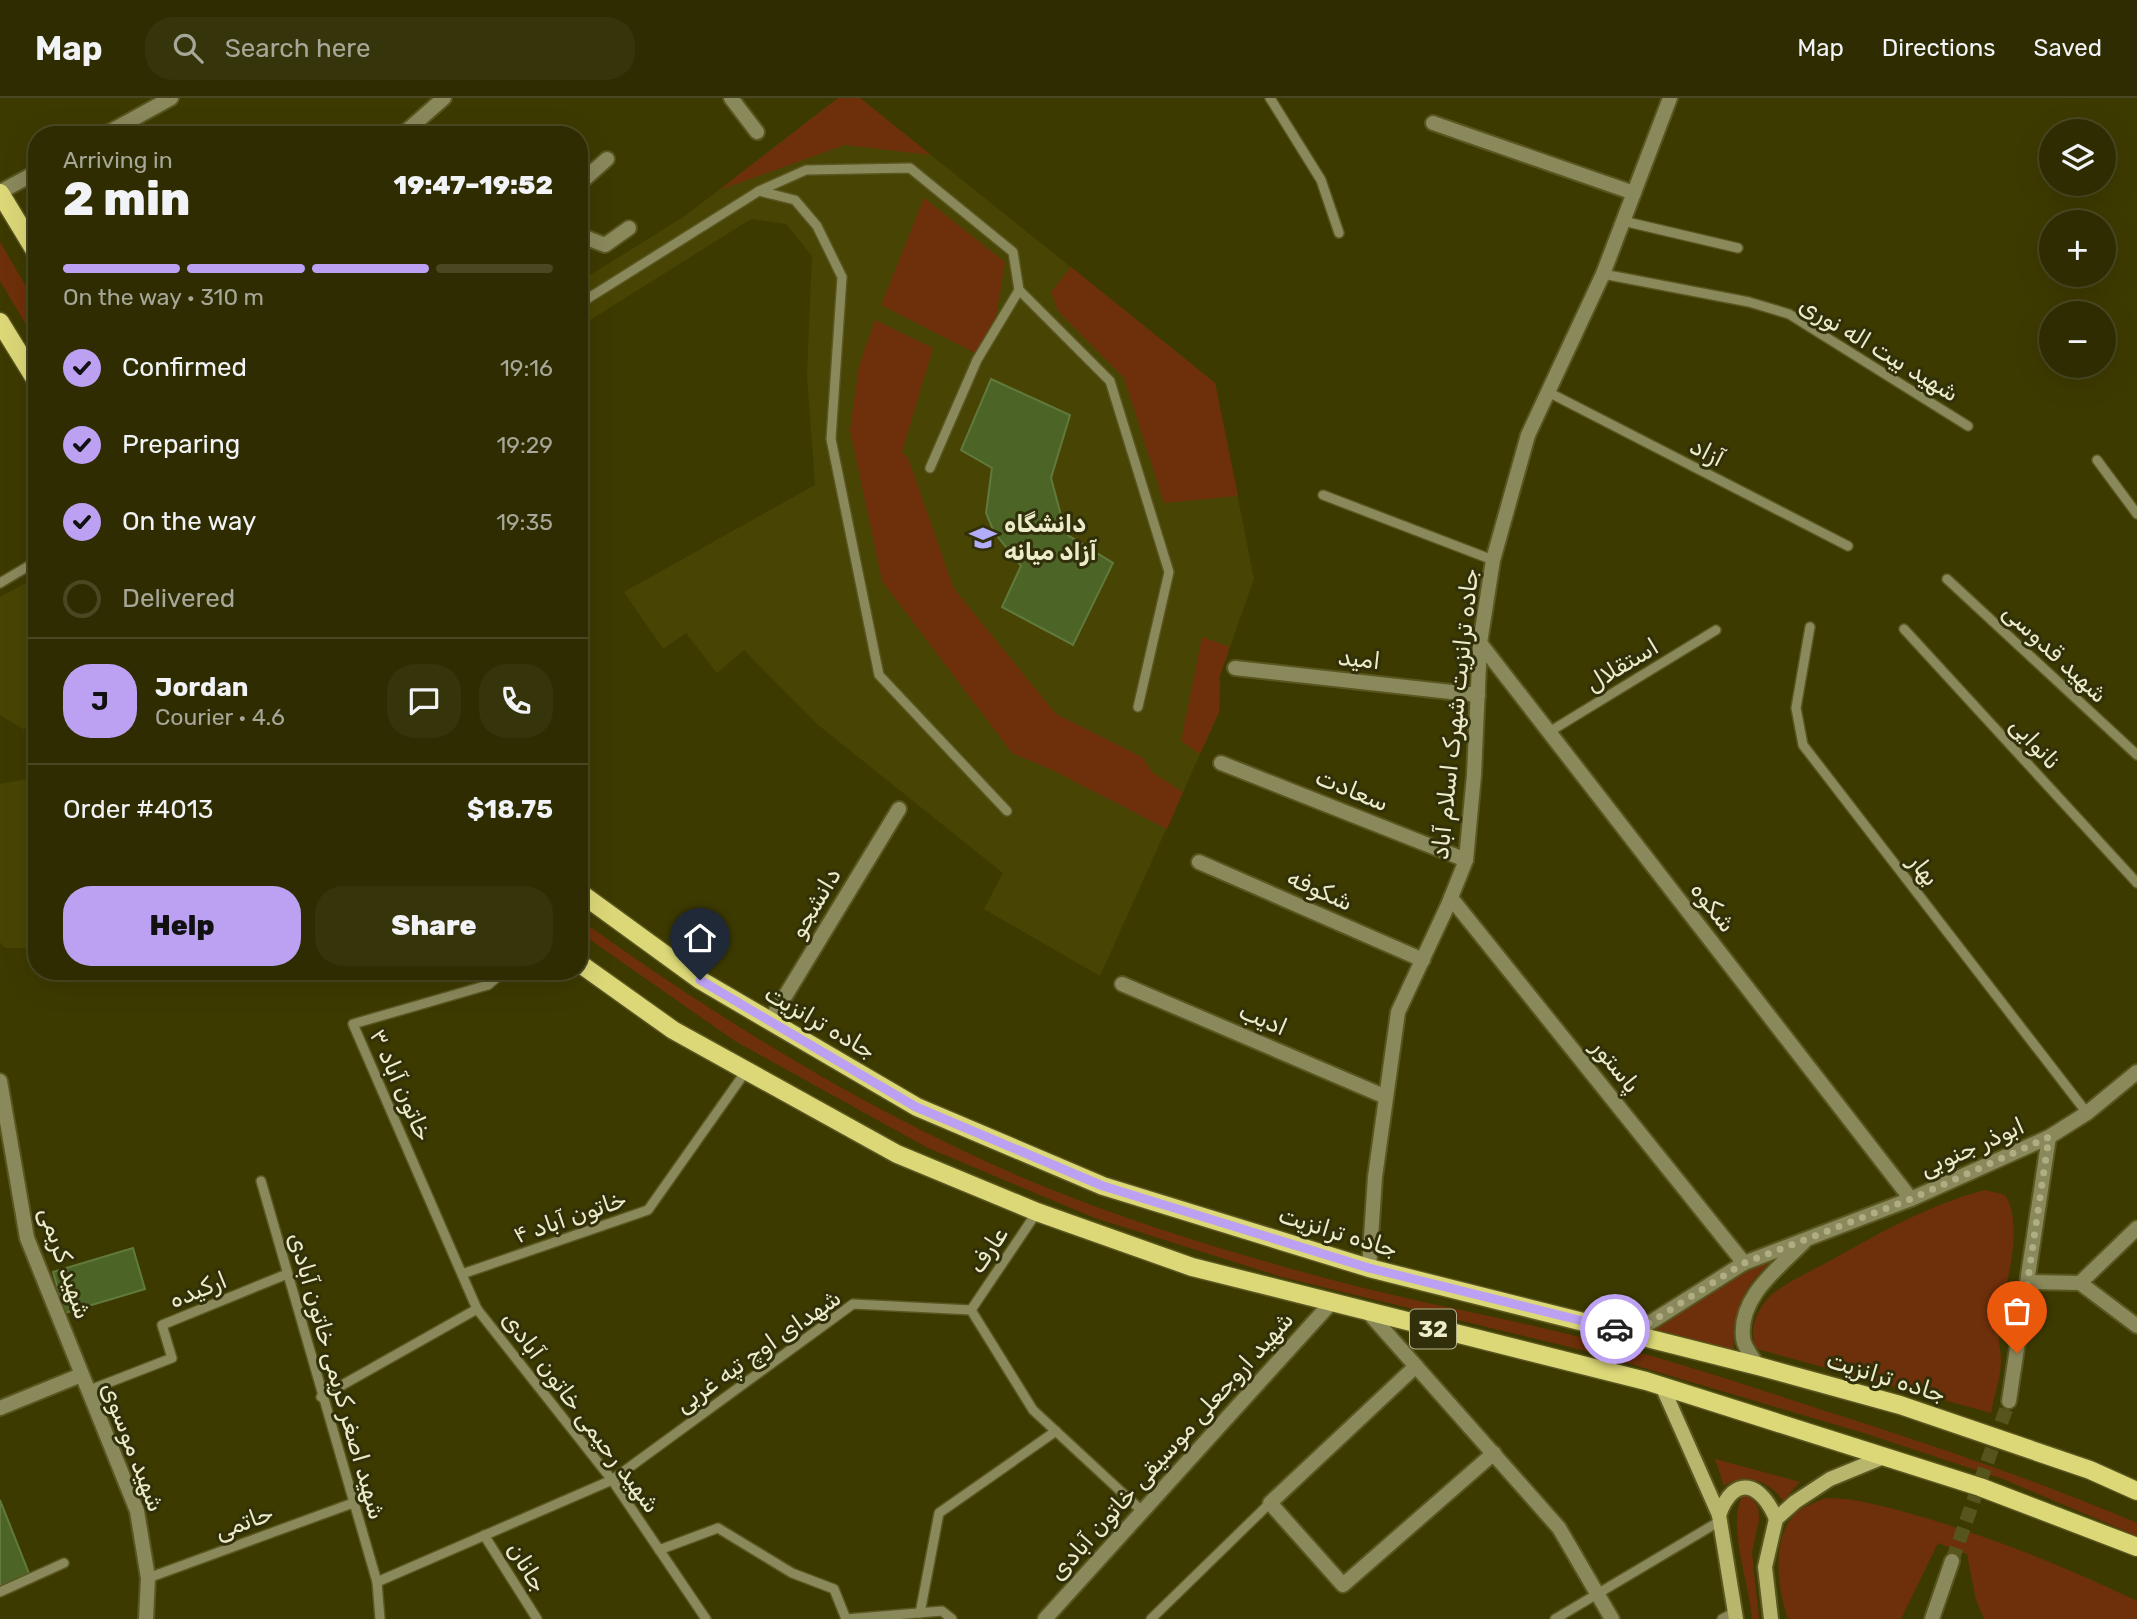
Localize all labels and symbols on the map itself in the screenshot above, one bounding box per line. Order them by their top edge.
street label: شهید بیت اله نوری [1794,290,1964,408]
street label: آزاد [1685,432,1729,472]
place label: دانشگاه آزاد میانه [1004,510,1097,566]
school or university icon: دانشگاه آزاد میانه [968,523,998,553]
street label: جاده ترانزیت شهرک اسلام آباد [1426,567,1486,861]
street label: شهید قدوسی [1997,597,2113,709]
street label: استقلال [1580,632,1664,698]
street label: امید [1336,643,1382,675]
street label: نانوایی [2004,711,2066,775]
street label: سعادت [1311,763,1393,817]
street label: بهار [1902,847,1945,892]
street label: دانشجو [783,863,847,943]
street label: شکوفه [1283,863,1357,917]
street label: شکوه [1685,876,1741,938]
pin [670,908,730,980]
street label: جاده ترانزیت [760,979,880,1065]
street label: ادیب [1235,996,1291,1042]
street label: خاتون آباد ۳ [364,1025,438,1145]
street label: پاستور [1583,1032,1646,1100]
street label: ابوذر جنوبی [1915,1112,2029,1182]
street label: خاتون آباد ۴ [510,1185,630,1249]
street label: جاده ترانزیت [1275,1201,1401,1263]
street label: شهید کریمی [33,1203,97,1323]
street label: عارف [962,1221,1014,1279]
street label: شهید اصغر کریمی خاتون آبادی [283,1229,391,1523]
street label: ارکیده [165,1266,231,1314]
pin [1987,1281,2047,1353]
street label: شهدای اوچ تپه غربی [670,1283,847,1420]
courier [1580,1294,1650,1364]
street label: شهید رحیمی خاتون آبادی [496,1305,666,1519]
street label: شهید اروجعلی موسیقی خاتون آبادی [1043,1306,1299,1586]
road number: 32 [1410,1310,1456,1348]
street label: جاده ترانزیت [1823,1346,1949,1408]
street label: شهید موسوی [95,1378,171,1516]
street label: حاتمی [211,1499,277,1545]
street label: جانان [501,1537,553,1597]

